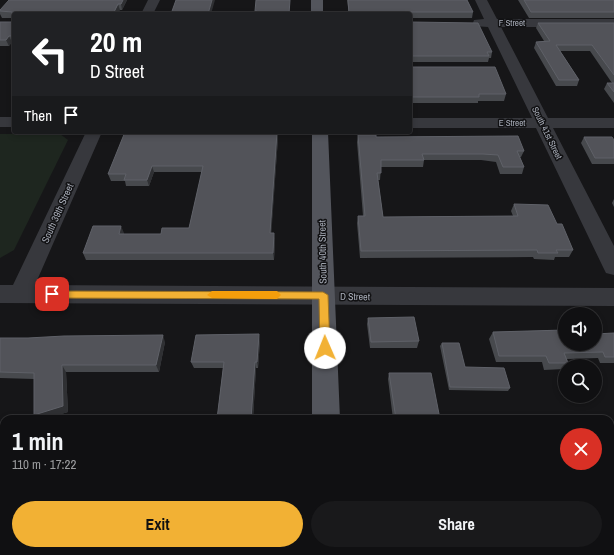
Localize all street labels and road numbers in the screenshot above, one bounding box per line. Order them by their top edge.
street label: F Street [499,17,525,29]
street label: South 41st Street [529,105,565,161]
street label: E Street [499,117,525,129]
street label: South 39th Street [39,181,77,245]
street label: South 40th Street [315,219,330,284]
street label: D Street [340,290,371,303]

